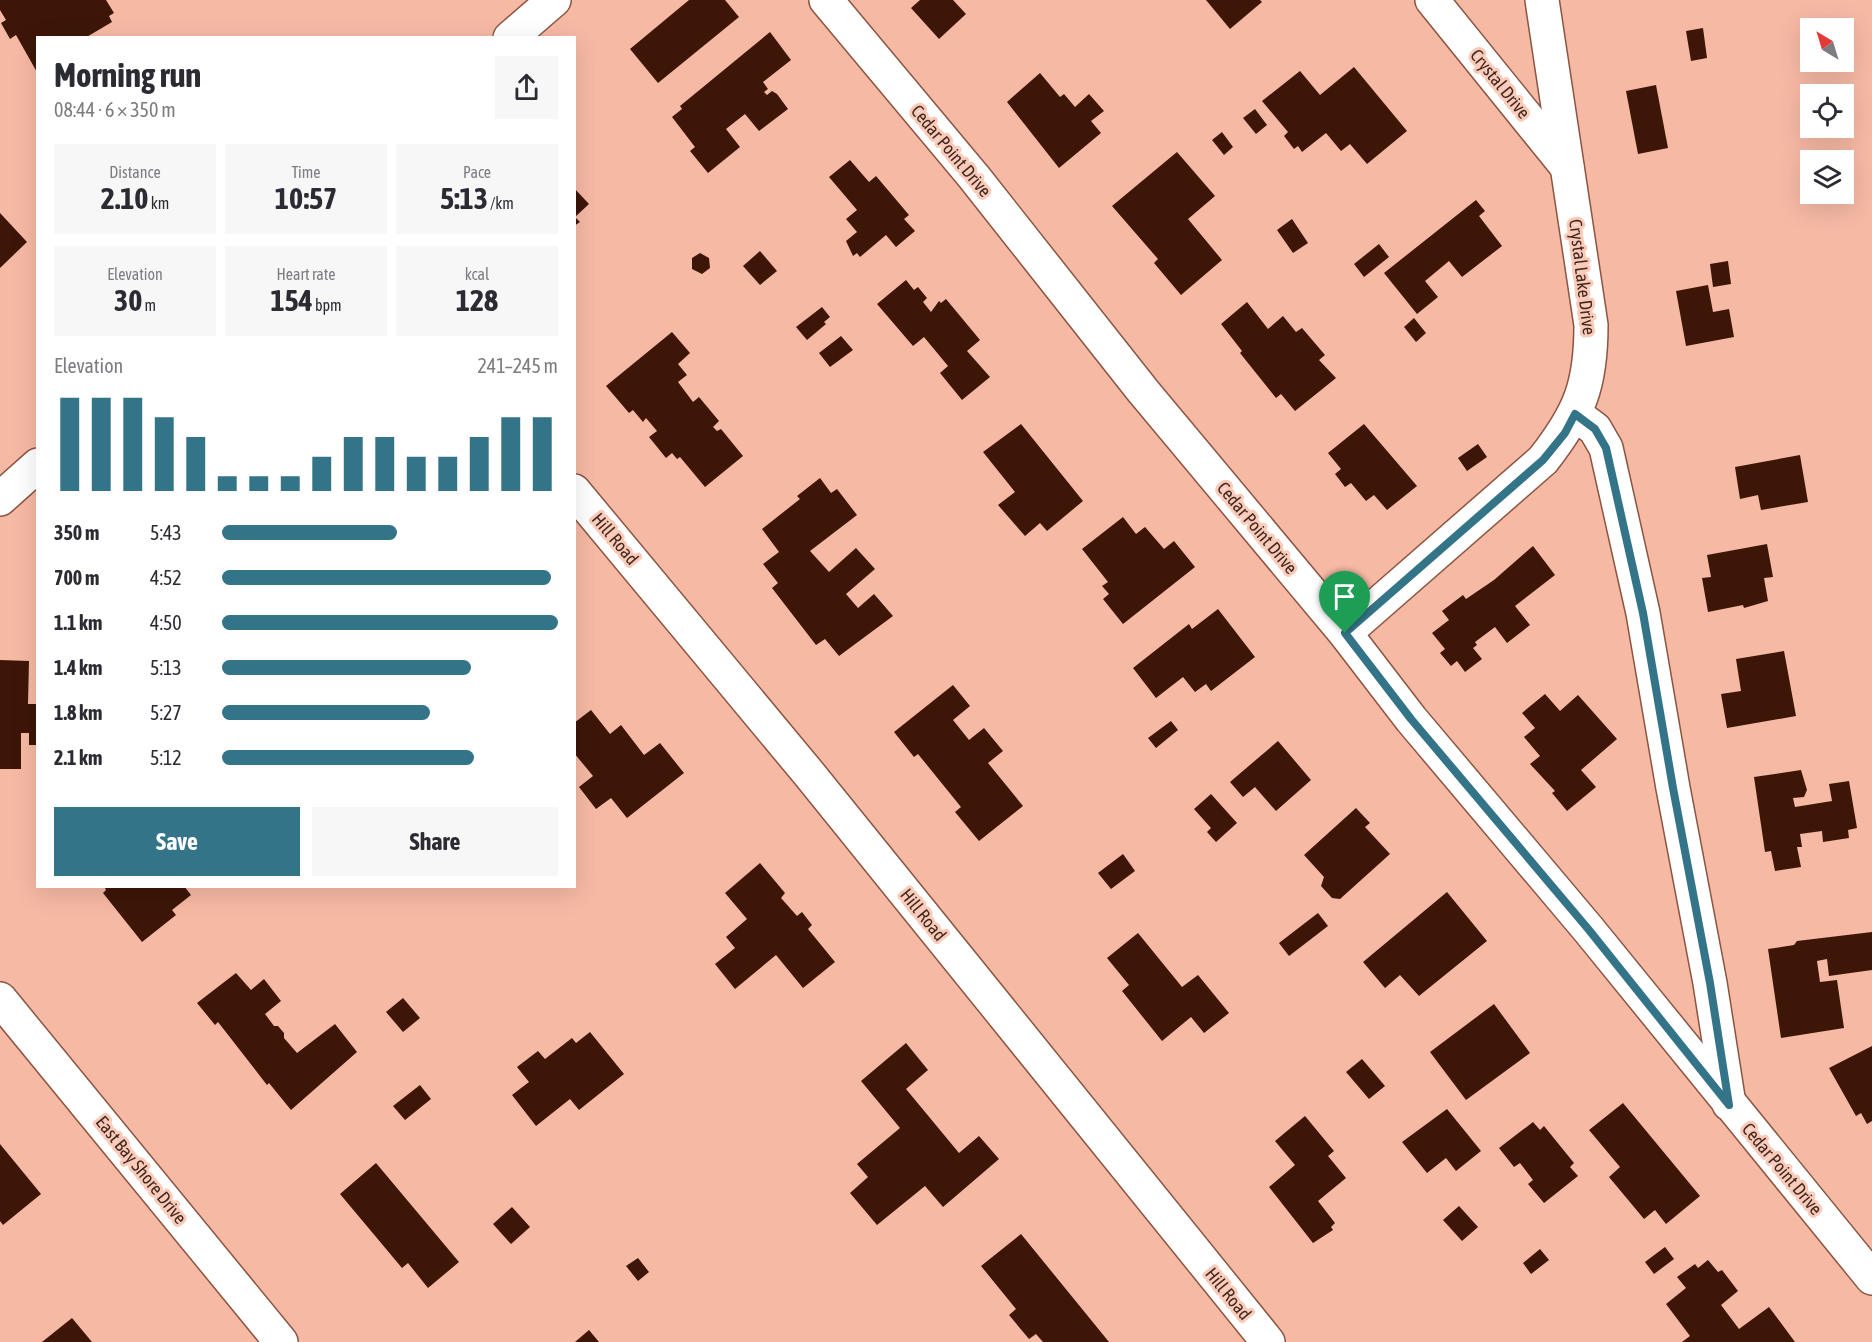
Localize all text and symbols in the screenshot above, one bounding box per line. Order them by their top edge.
north arrow [1800,18,1854,72]
map controls [1800,18,1854,204]
street label: Crystal Drive [1466,45,1535,123]
text: Morning run [54,56,201,94]
button: share [495,56,558,119]
button: locate [1800,84,1854,138]
text: 08:44 · 6 × 350 m [54,98,176,121]
street label: Cedar Point Drive [907,100,996,201]
button: layers [1800,150,1854,204]
text: Distance [109,163,161,181]
text: Time [291,163,321,181]
text: Pace [463,163,491,181]
text: 2.10 [101,181,148,215]
text: 10:57 [275,181,337,215]
text: 5:13 [440,181,488,215]
text: km [148,194,169,212]
text: /km [488,194,514,212]
street label: Crystal Lake Drive [1565,218,1600,336]
text: Elevation [107,265,163,283]
text: Heart rate [277,265,335,283]
text: kcal [465,265,489,283]
text: 30 [114,283,142,317]
text: 154 [270,283,313,317]
text: 128 [456,283,498,317]
text: m [142,296,156,314]
text: bpm [313,296,342,314]
text: Elevation [54,354,123,377]
text: 241–245 m [477,354,558,377]
street label: Cedar Point Drive [1213,477,1302,578]
street label: Hill Road [588,509,643,569]
text: 350 m [54,521,99,544]
text: 5:43 [150,521,182,544]
text: 700 m [54,566,99,589]
text: 4:52 [150,566,182,589]
pin [1319,571,1370,633]
icon: arrive [1328,580,1361,613]
text: 1.1 km [54,611,102,634]
text: 4:50 [150,611,182,634]
text: 1.4 km [54,656,102,679]
text: 5:13 [150,656,182,679]
text: 1.8 km [54,701,102,724]
text: 5:27 [150,701,182,724]
text: 2.1 km [54,746,102,769]
text: 5:12 [150,746,182,769]
button: Save [54,807,300,876]
button: Share [312,807,558,876]
street label: Hill Road [896,884,951,945]
street label: East Bay Shore Drive [92,1112,191,1228]
street label: Cedar Point Drive [1738,1118,1827,1219]
street label: Hill Road [1201,1263,1256,1324]

